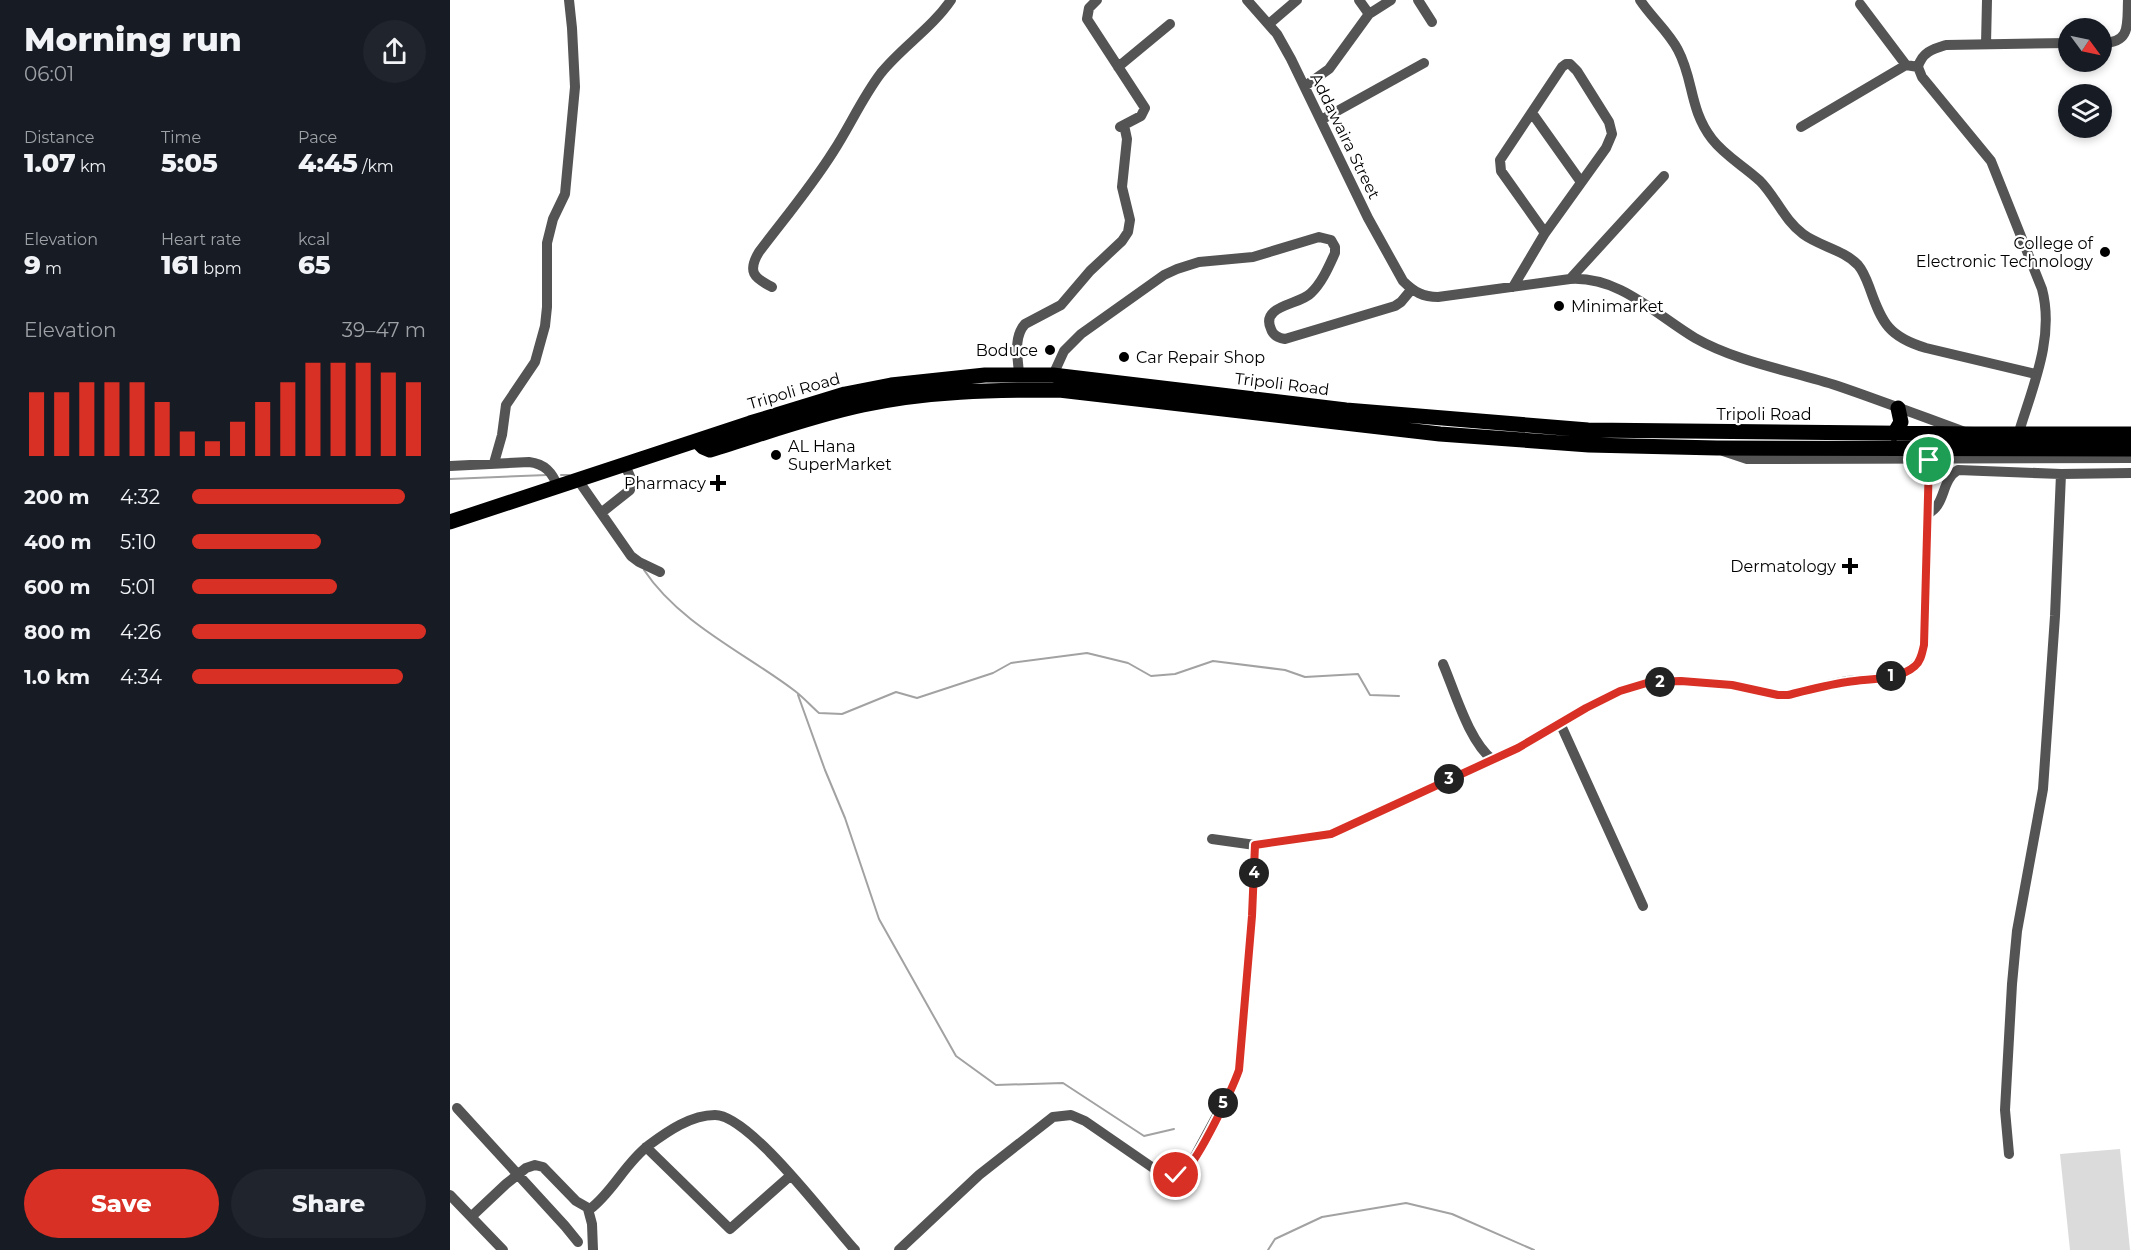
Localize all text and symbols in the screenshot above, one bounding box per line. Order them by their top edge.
north arrow [2058,18,2112,72]
map controls [2058,18,2112,138]
text: Morning run [24,19,242,59]
button: share [363,20,426,83]
text: 06:01 [24,62,74,86]
street label: Addawaira Street [1306,70,1384,202]
button: layers [2058,84,2112,138]
text: Distance [24,128,94,147]
text: Time [161,128,201,147]
text: Pace [298,128,337,147]
text: 1.07 [24,147,76,179]
text: 5:05 [161,147,218,179]
text: 4:45 [298,147,358,179]
text: km [76,157,106,176]
text: /km [358,157,394,176]
text: Elevation [24,230,98,249]
text: Heart rate [161,230,241,249]
text: kcal [298,230,330,249]
place label: College of Electronic Technology [1916,234,2094,271]
marker: College of Electronic Technology [2098,245,2112,259]
text: 9 [24,249,41,281]
text: 161 [161,249,199,281]
text: 65 [298,249,331,281]
text: m [41,259,62,278]
text: bpm [199,259,242,278]
place label: Minimarket [1571,297,1664,316]
marker: Minimarket [1552,299,1566,313]
text: Elevation [24,318,116,342]
text: 39–47 m [342,318,426,342]
place label: Boduce [976,341,1038,360]
marker: Boduce [1043,343,1057,357]
place label: Car Repair Shop [1136,348,1265,367]
marker: Car Repair Shop [1117,350,1131,364]
street label: Tripoli Road [746,369,842,413]
street label: Tripoli Road [1234,369,1330,399]
street label: Tripoli Road [1716,405,1812,424]
pin [1903,434,1954,485]
place label: AL Hana SuperMarket [788,437,892,474]
icon: arrive [1912,443,1945,476]
marker: AL Hana SuperMarket [769,448,783,462]
place label: Pharmacy [624,474,706,493]
marker: Pharmacy [711,476,725,490]
text: 200 m [24,485,90,509]
text: 4:32 [120,485,160,509]
text: 400 m [24,530,92,554]
text: 5:10 [120,530,156,554]
place label: Dermatology [1730,557,1836,576]
marker: Dermatology [1841,557,1859,575]
text: 600 m [24,575,91,599]
text: 5:01 [120,575,156,599]
text: 800 m [24,620,91,644]
text: 4:26 [120,620,161,644]
pin: 1 [1876,661,1906,691]
text: 1.0 km [24,665,90,689]
text: 4:34 [120,665,162,689]
text: 1 [1888,666,1894,685]
pin: 2 [1645,667,1675,697]
text: 2 [1655,672,1665,691]
pin: 3 [1434,764,1464,794]
text: 3 [1444,769,1454,788]
pin: 4 [1239,858,1269,888]
text: 4 [1248,863,1260,882]
pin: 5 [1208,1088,1238,1118]
text: 5 [1218,1093,1228,1112]
pin [1150,1149,1201,1200]
icon: check [1159,1158,1192,1191]
button: Save [24,1169,219,1238]
button: Share [231,1169,426,1238]

